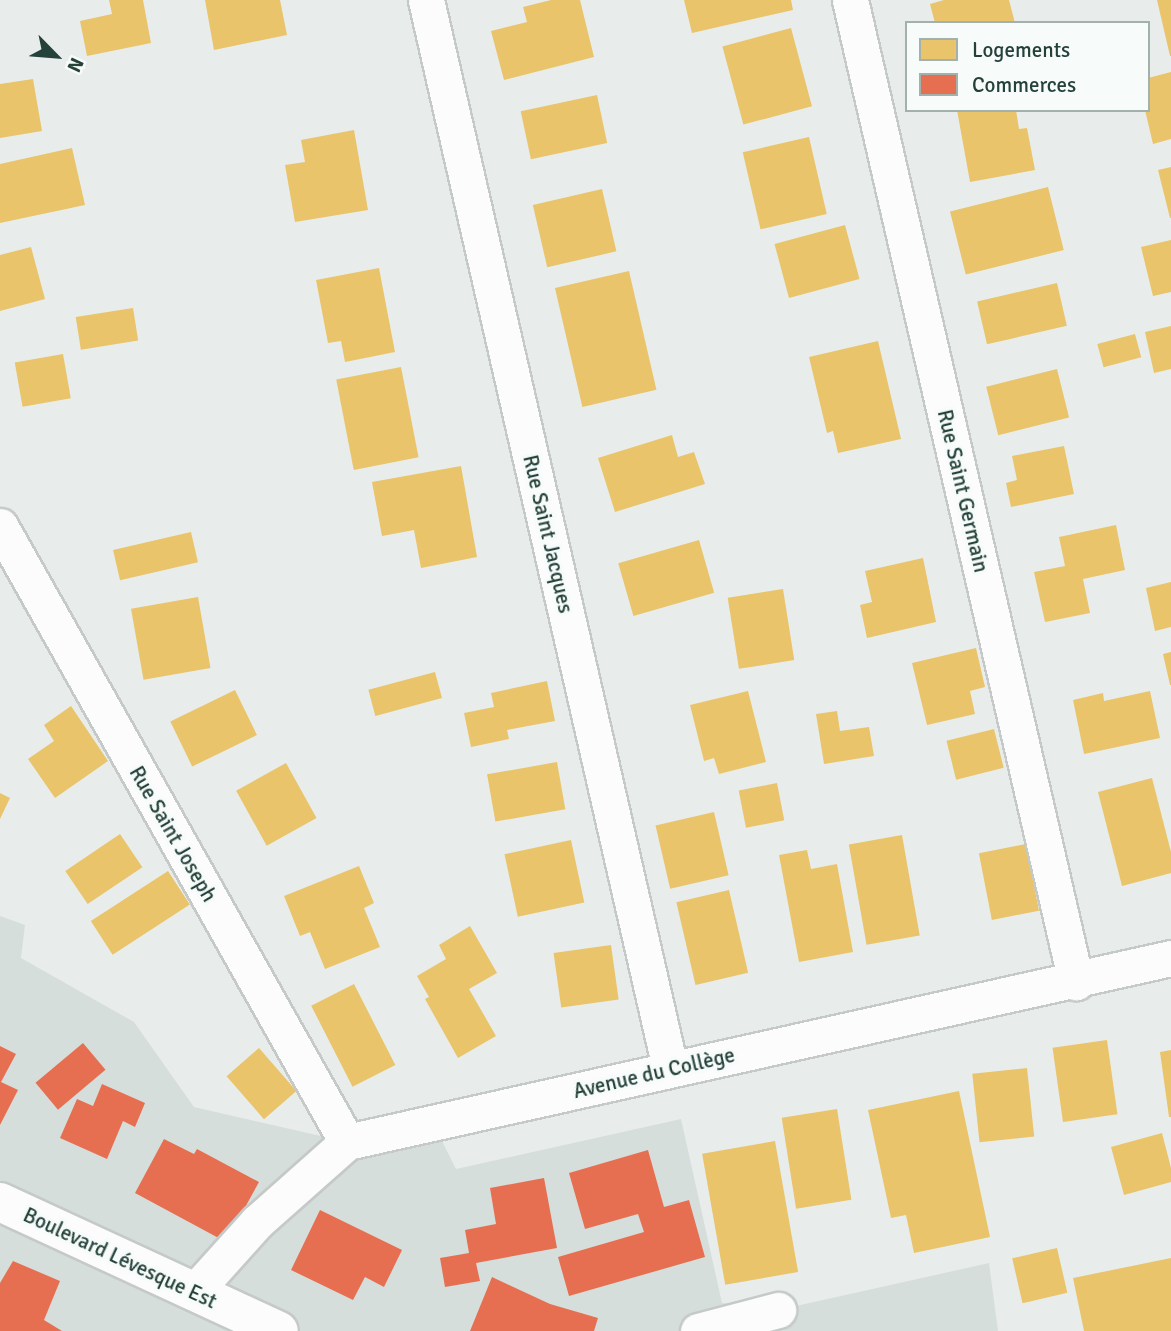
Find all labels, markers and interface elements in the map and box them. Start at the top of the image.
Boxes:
north arrow [21,21,91,91]
legend [905,21,1150,112]
text: Logements [972,37,1070,63]
text: N [61,54,89,76]
text: Commerces [972,72,1076,98]
street label: Rue Saint Germain [932,407,994,575]
street label: Rue Saint Jacques [518,452,578,616]
street label: Rue Saint Joseph [124,762,222,906]
street label: Avenue du Collège [571,1042,737,1104]
street label: Boulevard Lévesque Est [19,1202,221,1314]

